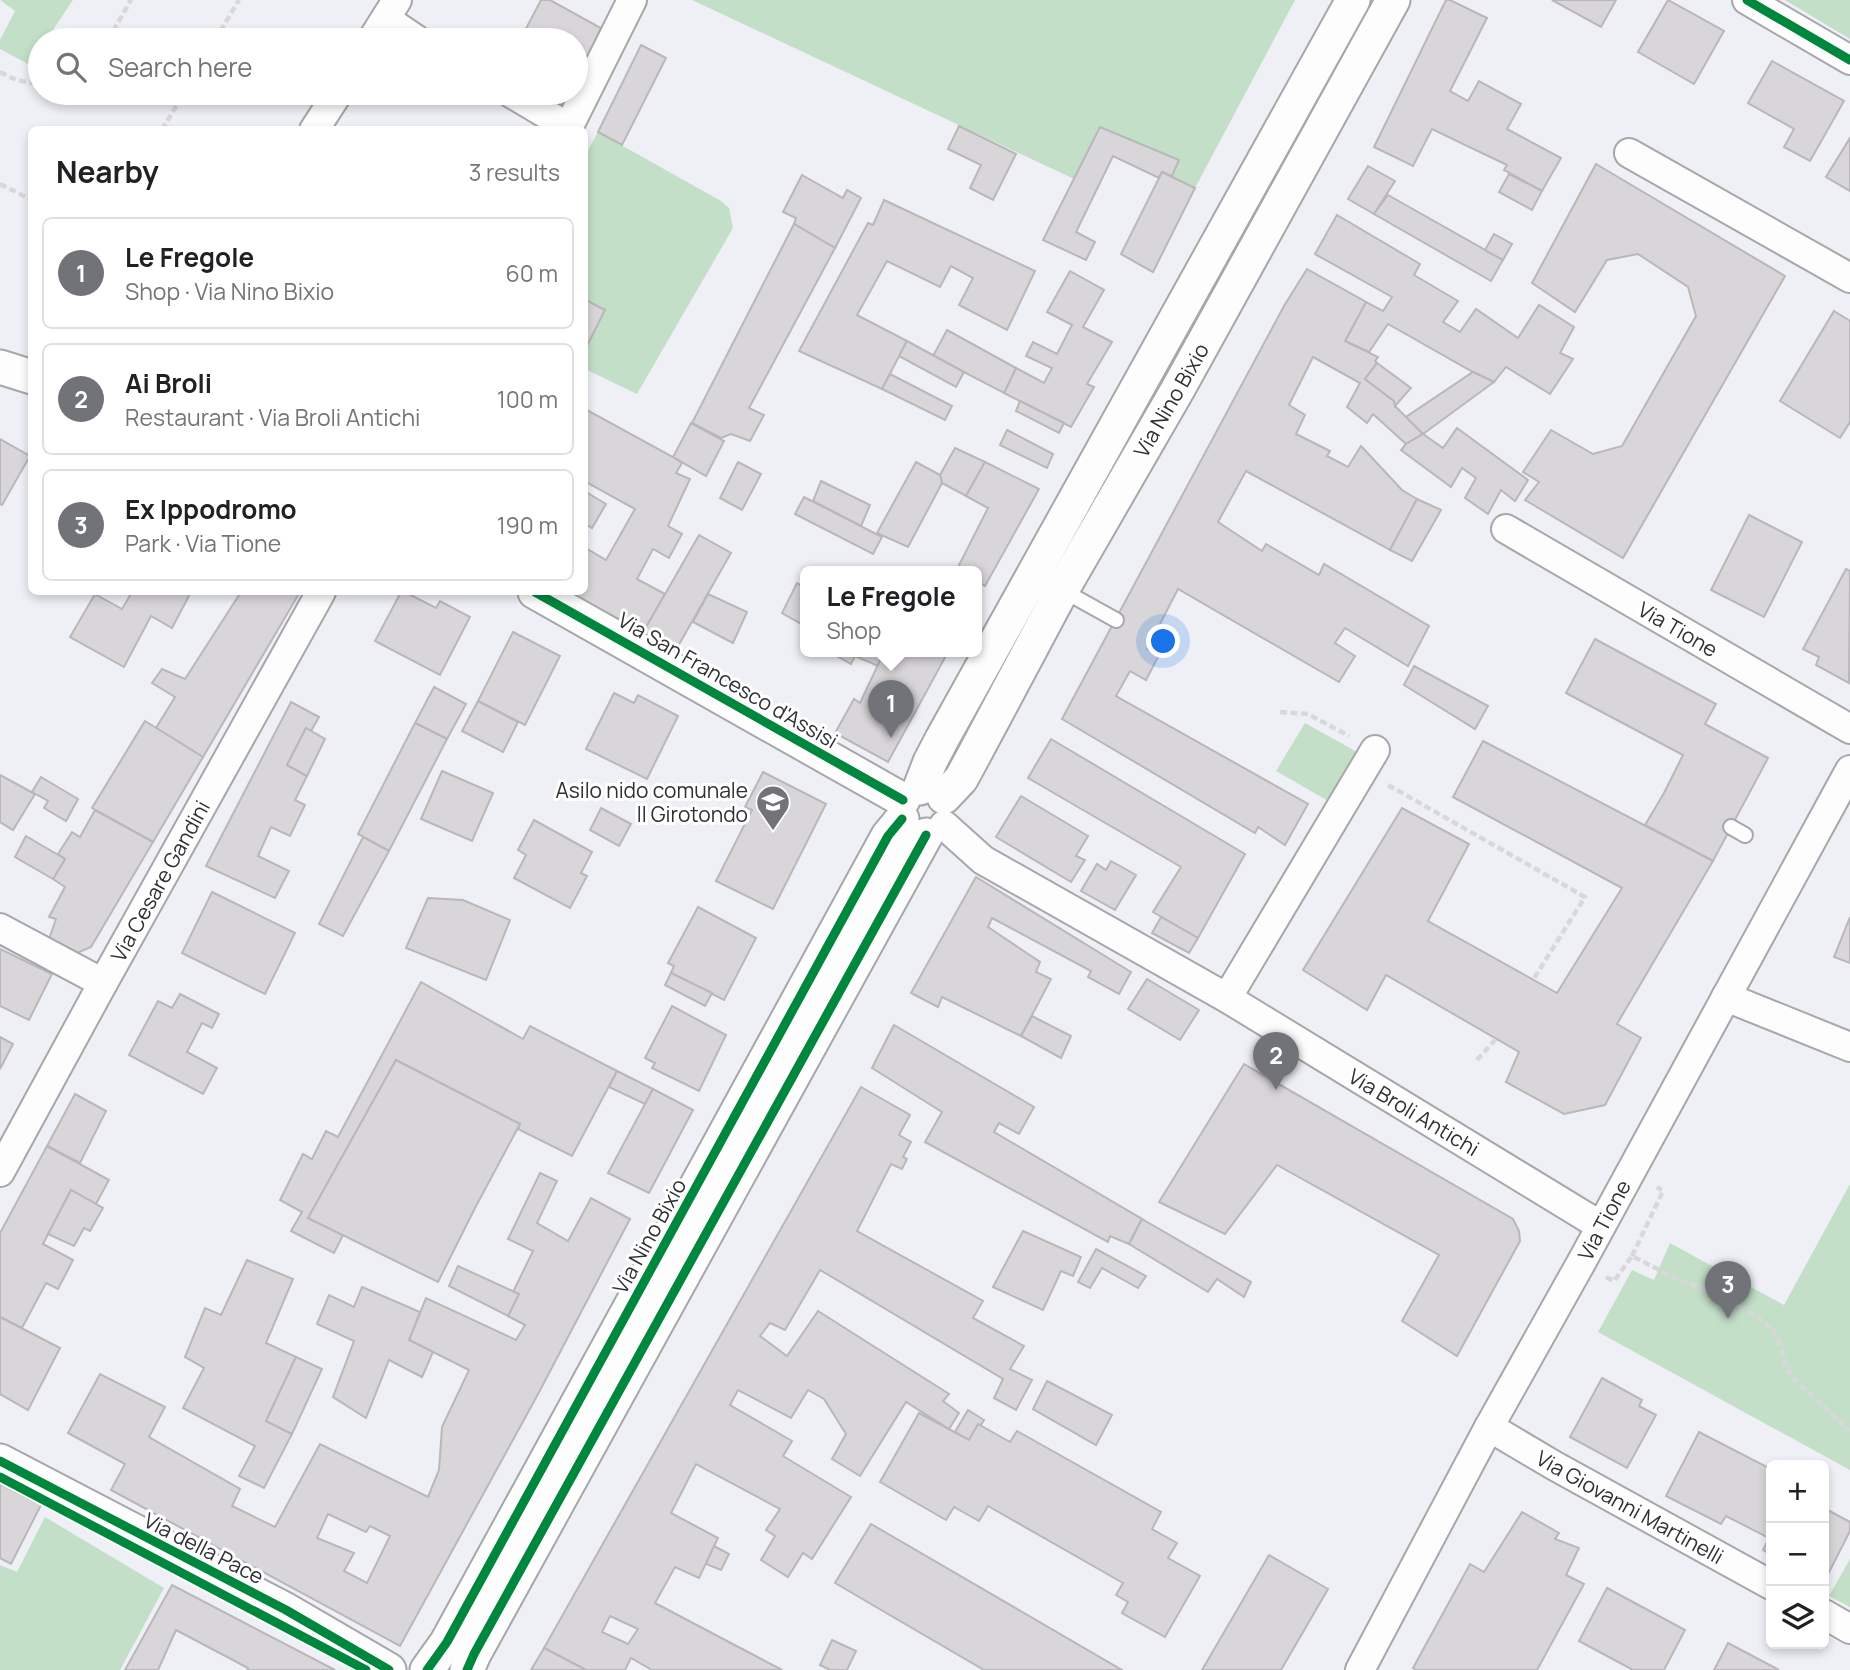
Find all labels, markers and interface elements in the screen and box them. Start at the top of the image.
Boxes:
search box [28,28,588,105]
icon: search [52,48,90,86]
text: Search here [108,49,253,85]
text: Nearby [56,151,159,192]
text: 3 results [469,156,560,188]
text: Le Fregole [125,239,254,275]
text: 1 [76,257,86,289]
text: 60 m [506,257,558,289]
text: Shop · Via Nino Bixio [125,275,334,307]
street label: Via Nino Bixio [1127,338,1215,462]
text: Ai Broli [125,365,212,401]
text: 2 [74,383,88,415]
text: 100 m [497,383,558,415]
text: Restaurant · Via Broli Antichi [125,401,420,433]
text: Ex Ippodromo [125,491,297,527]
text: 3 [74,509,88,541]
text: 190 m [497,509,558,541]
text: Park · Via Tione [125,527,281,559]
popup [800,566,982,657]
text: Le Fregole [826,578,956,614]
street label: Via Tione [1633,595,1723,663]
street label: Via San Francesco d'Assisi [613,606,843,754]
text: Shop [826,614,881,646]
your location [1146,624,1180,658]
pin: 1 [868,680,914,738]
place label: Asilo nido comunale Il Girotondo [555,776,748,828]
school or university icon: Asilo nido comunale Il Girotondo [754,783,792,832]
street label: Via Cesare Gandini [104,795,216,967]
pin: 2 [1253,1032,1299,1090]
street label: Via Broli Antichi [1343,1062,1485,1162]
street label: Via Nino Bixio [606,1173,692,1299]
street label: Via Tione [1571,1175,1637,1265]
pin: 3 [1705,1261,1751,1319]
street label: Via Giovanni Martinelli [1531,1444,1729,1570]
map controls [1766,1460,1829,1649]
button: + [1766,1460,1829,1523]
street label: Via della Pace [139,1506,269,1590]
button: − [1766,1523,1829,1586]
button: layers [1766,1586,1829,1649]

